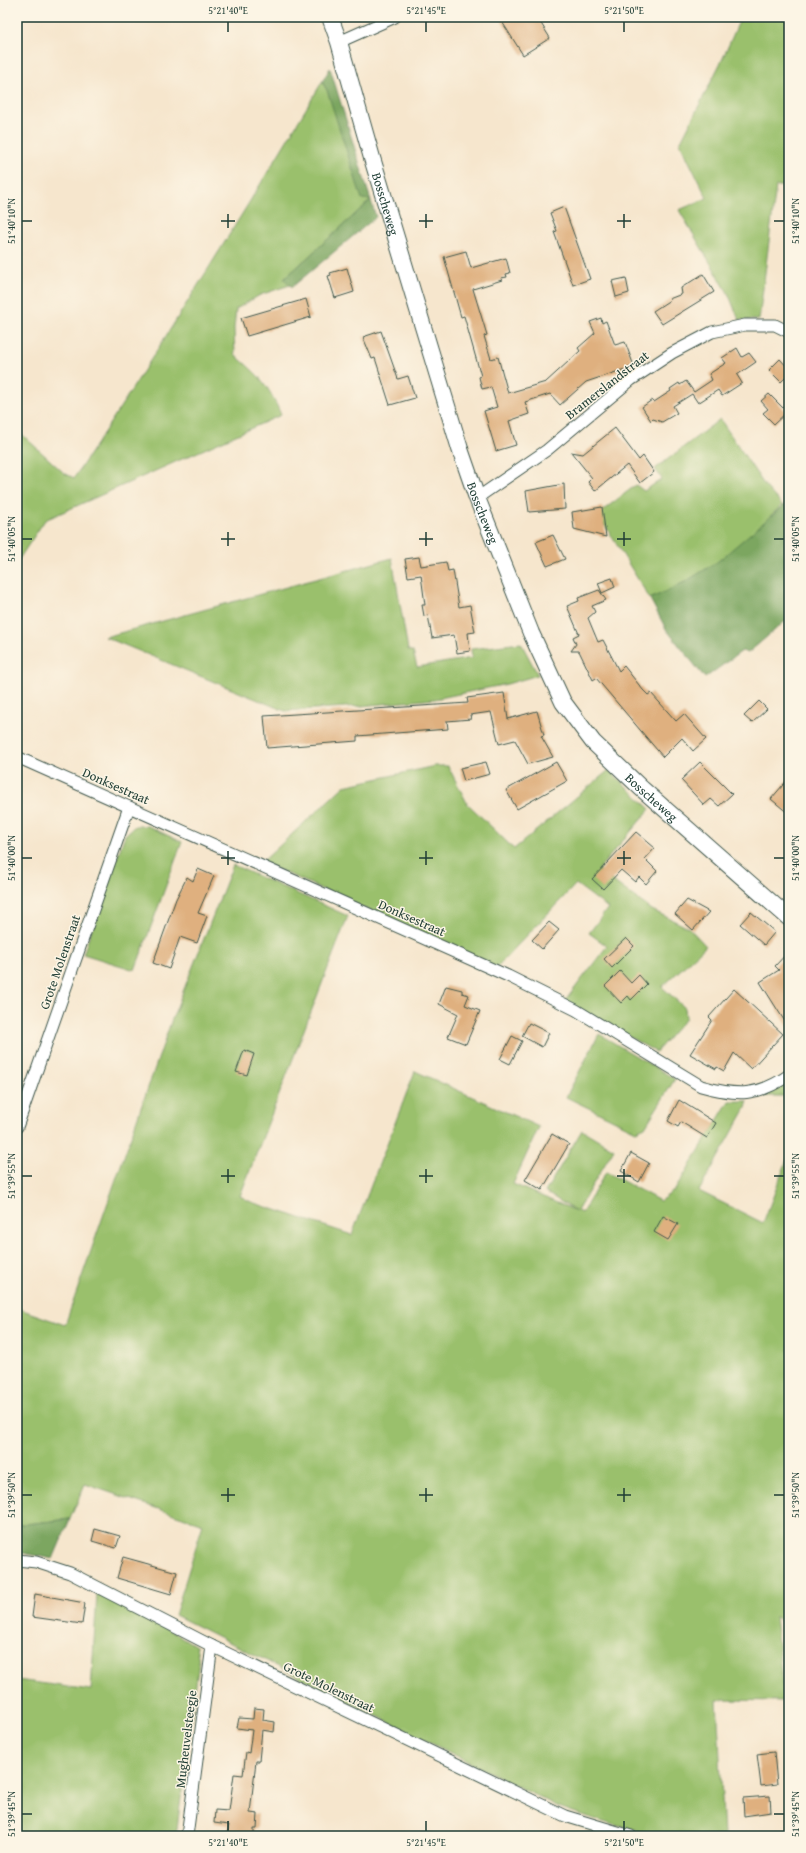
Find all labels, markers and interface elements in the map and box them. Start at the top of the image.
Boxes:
text: 5°21'40"E [208,3,248,18]
text: 5°21'45"E [406,3,446,18]
text: 5°21'50"E [604,3,644,18]
street label: Bosscheweg [367,170,404,238]
text: 51°40'10"N [4,198,19,244]
text: 51°40'10"N [788,198,803,244]
street label: Bramerslandstraat [561,346,653,424]
street label: Bosscheweg [463,479,504,547]
text: 51°40'05"N [4,516,19,562]
text: 51°40'05"N [788,516,803,562]
street label: Donksestraat [79,763,153,809]
street label: Bosscheweg [621,768,683,826]
text: 51°40'00"N [4,835,19,881]
text: 51°40'00"N [788,835,803,881]
street label: Donksestraat [375,895,449,941]
street label: Grote Molenstraat [35,912,85,1012]
text: 51°39'55"N [4,1153,19,1199]
text: 51°39'55"N [788,1153,803,1199]
text: 51°39'50"N [4,1472,19,1518]
text: 51°39'50"N [788,1472,803,1518]
street label: Grote Molenstraat [280,1657,378,1717]
street label: Mugheuvelsteegje [171,1689,201,1789]
text: 51°39'45"N [4,1791,19,1837]
text: 51°39'45"N [788,1791,803,1837]
text: 5°21'40"E [208,1835,248,1850]
text: 5°21'45"E [406,1835,446,1850]
text: 5°21'50"E [604,1835,644,1850]

